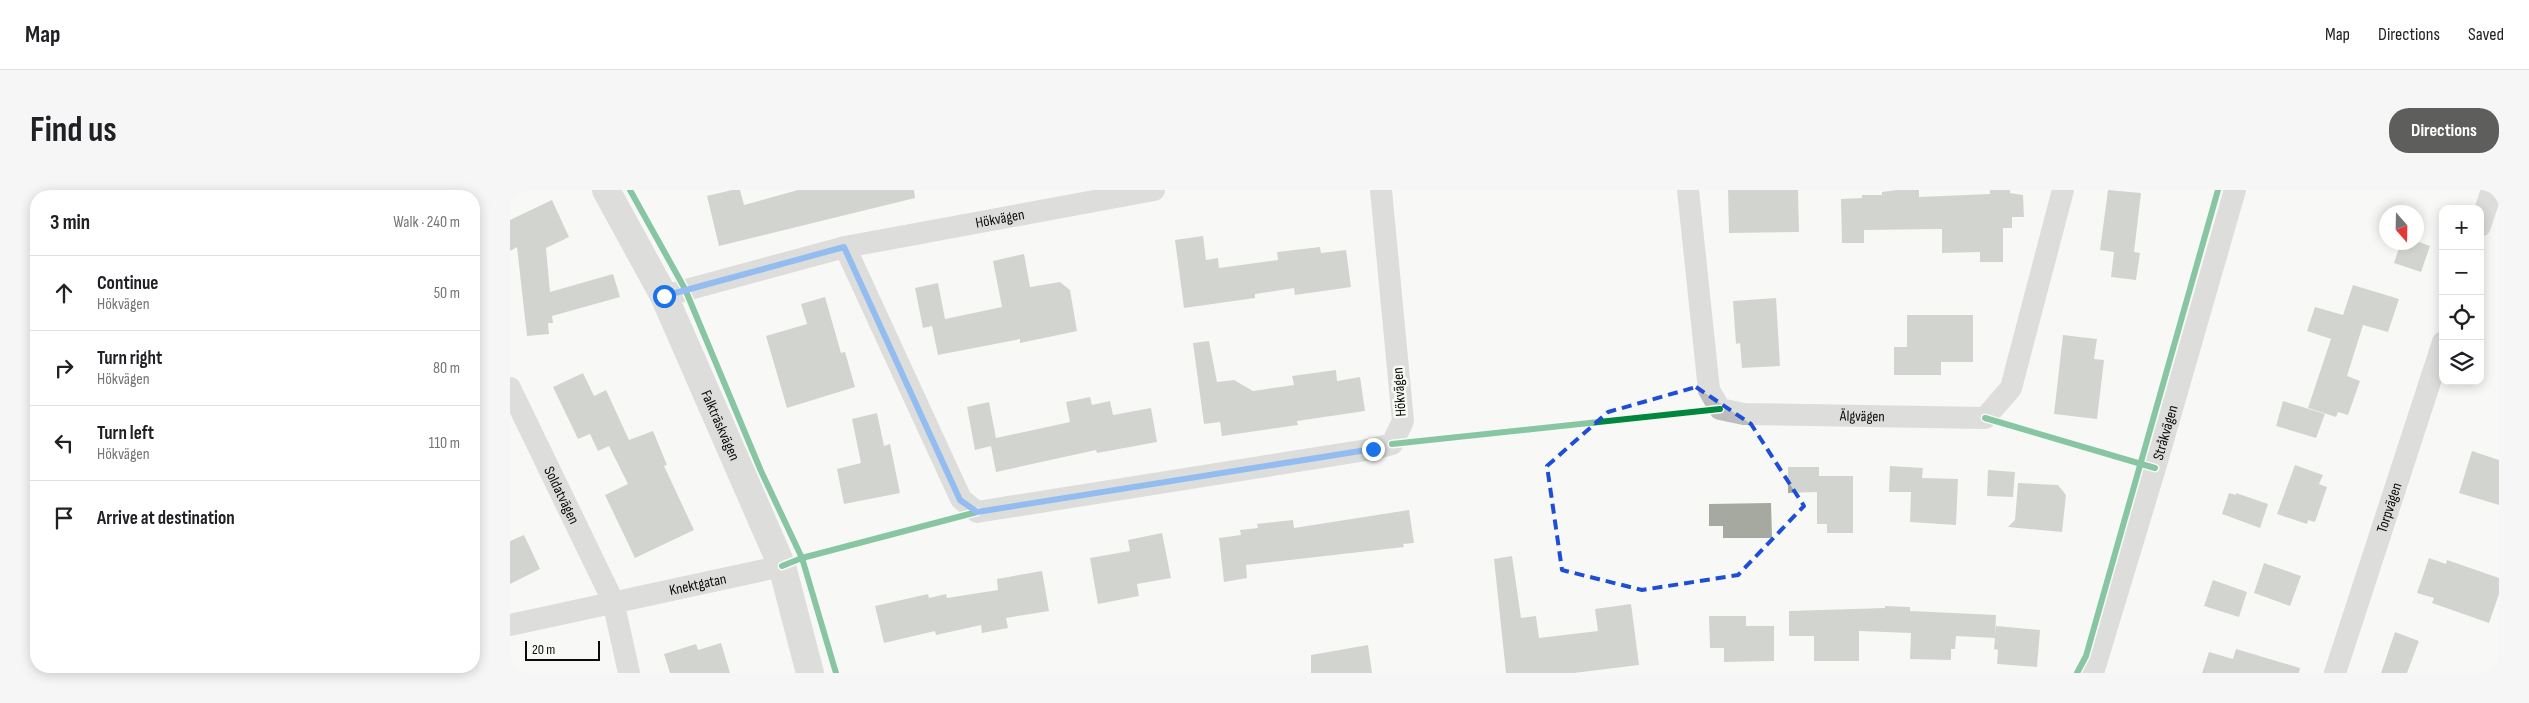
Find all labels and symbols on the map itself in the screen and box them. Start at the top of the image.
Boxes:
street label: Hökvägen [974,205,1026,233]
north arrow [2379,205,2424,250]
route start [653,285,676,308]
street label: Hökvägen [1388,367,1411,417]
street label: Falkträskvägen [696,387,744,464]
street label: Stråkvägen [2149,403,2183,462]
street label: Älgvägen [1839,407,1885,426]
route end [1362,438,1385,461]
street label: Soldatvägen [539,463,583,527]
street label: Torpvägen [2372,480,2406,535]
street label: Knektgatan [667,569,728,600]
scale bar [525,638,600,661]

